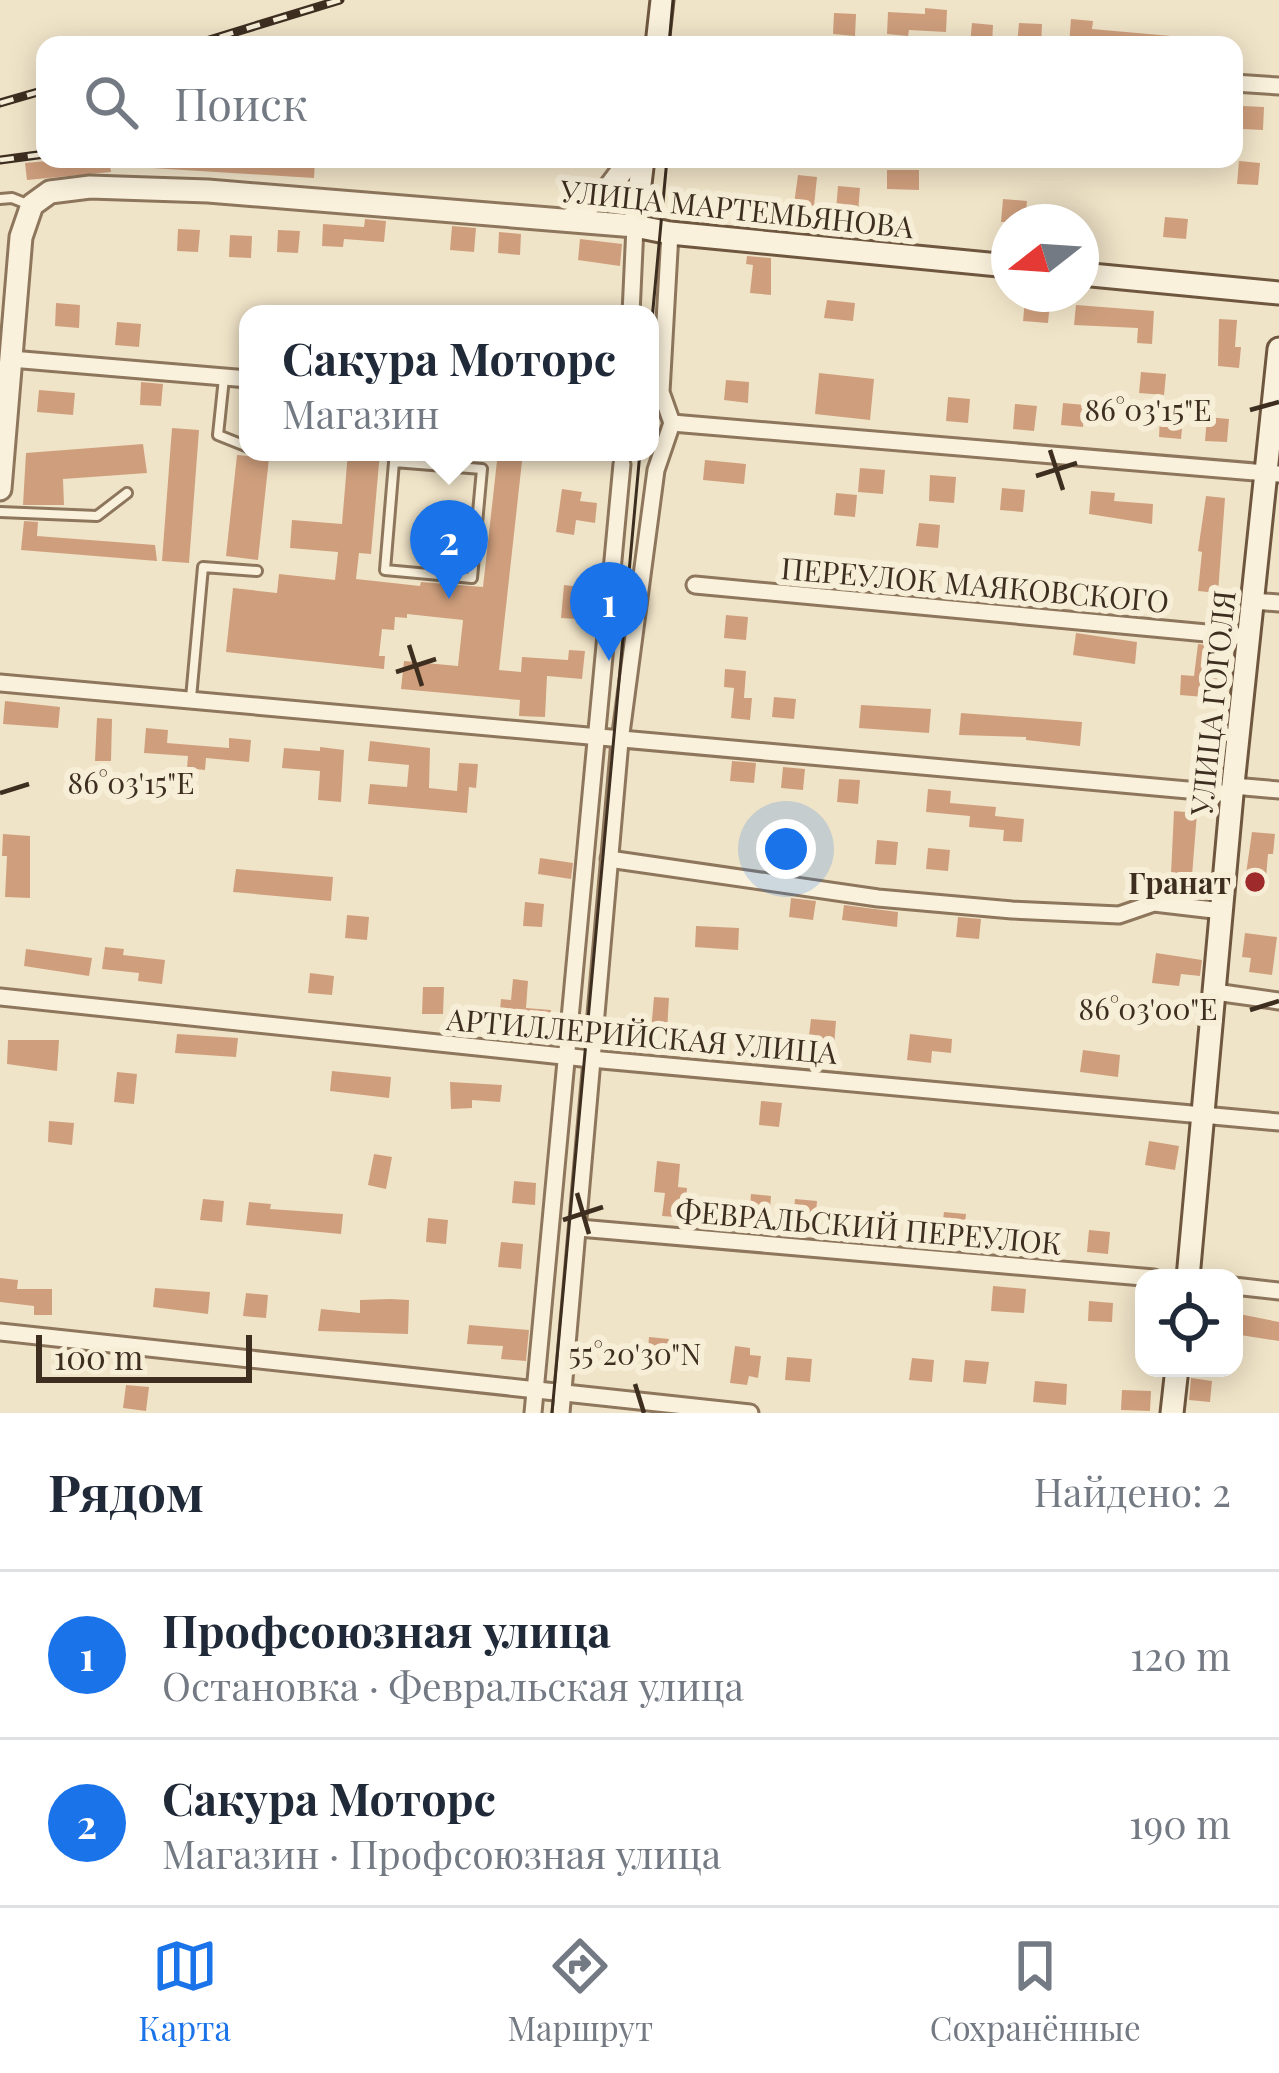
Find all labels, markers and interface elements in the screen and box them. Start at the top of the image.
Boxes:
search box [36,36,1243,168]
icon: search [78,69,144,135]
text: Поиск [174,72,308,132]
street label: УЛИЦА МАРТЕМЬЯНОВА [557,169,917,247]
north arrow [991,204,1099,312]
popup [239,305,659,461]
text: Сакура Моторс [282,327,616,387]
text: Магазин [282,387,439,439]
text: 86°03'15"E [1085,389,1211,429]
pin: 2 [410,500,488,599]
street label: ПЕРЕУЛОК МАЯКОВСКОГО [779,547,1171,621]
pin: 1 [570,562,648,661]
street label: УЛИЦА ГОГОЛЯ [1180,588,1244,819]
text: 86°03'15"E [68,762,194,802]
your location [756,819,816,879]
place label: Гранат [1128,862,1231,902]
marker: Гранат [1242,869,1268,895]
text: 86°03'00"E [1079,988,1217,1028]
street label: АРТИЛЛЕРИЙСКАЯ УЛИЦА [444,998,840,1072]
street label: ФЕВРАЛЬСКИЙ ПЕРЕУЛОК [674,1189,1064,1263]
map controls [1135,1269,1243,1377]
button: locate [1135,1269,1243,1377]
scale bar [36,1329,252,1382]
text: 55°20'30"N [569,1333,701,1373]
text: 100 m [54,1334,143,1378]
text: Рядом [48,1457,204,1525]
text: Найдено: 2 [1034,1465,1231,1517]
text: Профсоюзная улица [162,1599,611,1659]
text: 1 [80,1629,94,1681]
text: 120 m [1130,1629,1231,1681]
text: Остановка · Февральская улица [162,1659,744,1711]
text: Сакура Моторс [162,1767,496,1827]
text: 2 [77,1797,97,1849]
text: 190 m [1129,1797,1231,1849]
text: Магазин · Профсоюзная улица [162,1827,721,1879]
tab: Карта [138,1933,231,2049]
tab: Маршрут [508,1933,653,2049]
tab: Сохранённые [930,1933,1141,2049]

